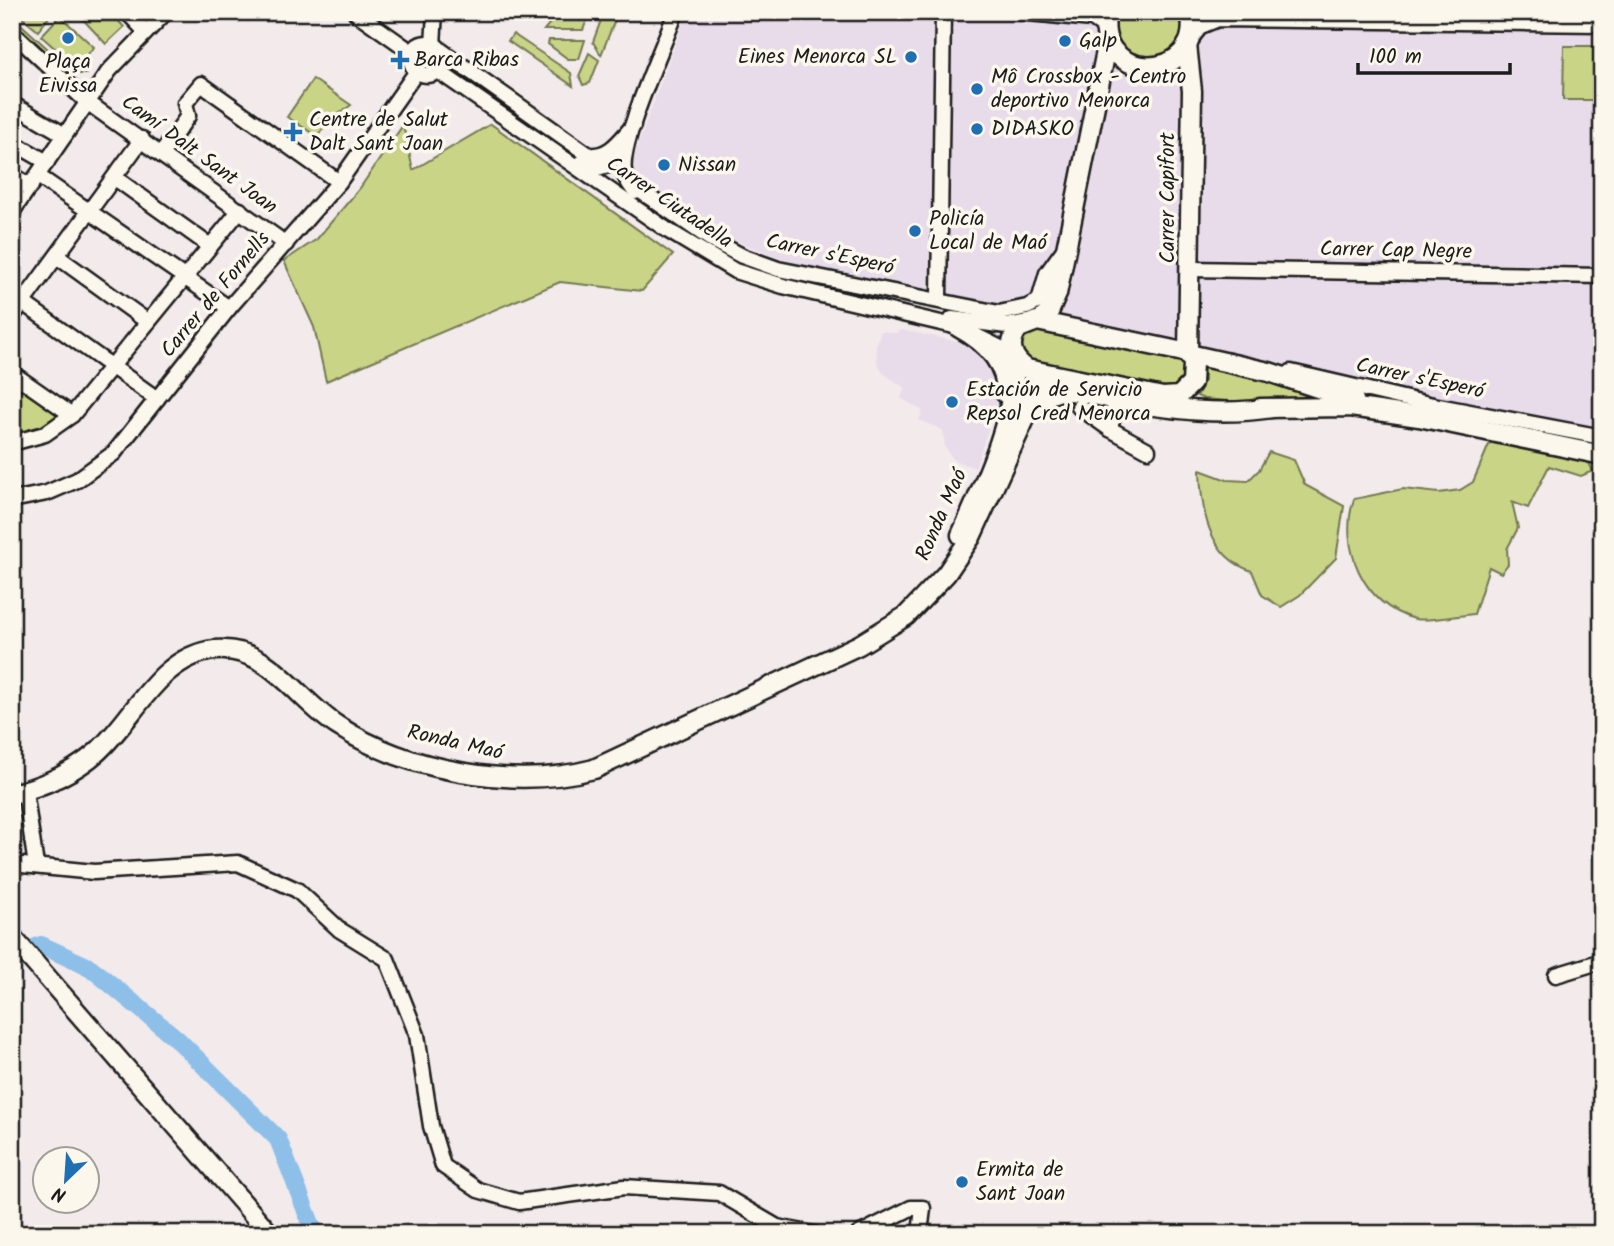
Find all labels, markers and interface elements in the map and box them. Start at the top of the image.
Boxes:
place label: Galp [1079,25,1117,58]
marker: Plaça Eivissa [60,30,76,46]
scale bar [1358,32,1511,76]
marker: Galp [1057,33,1073,49]
place label: Eines Menorca SL [738,41,897,74]
text: 100 m [1369,41,1422,74]
place label: Barca Ribas [414,44,519,77]
place label: Plaça Eivissa [39,46,97,103]
marker: Eines Menorca SL [903,49,919,65]
marker: Barca Ribas [392,52,408,68]
place label: Mô Crossbox - Centro deportivo Menorca [991,61,1186,118]
marker: Mô Crossbox - Centro deportivo Menorca [969,81,985,97]
street label: Camí Dalt Sant Joan [114,87,284,223]
place label: Centre de Salut Dalt Sant Joan [309,104,449,161]
place label: DIDASKO [991,113,1074,146]
marker: DIDASKO [969,121,985,137]
marker: Centre de Salut Dalt Sant Joan [283,122,303,142]
street label: Carrer Capifort [1152,132,1185,264]
street label: Carrer Ciutadella [599,148,739,258]
place label: Nissan [678,149,736,182]
marker: Nissan [656,157,672,173]
place label: Policía Local de Maó [929,203,1049,260]
marker: Policía Local de Maó [907,223,923,239]
street label: Carrer de Fornells [153,224,279,366]
street label: Carrer s'Esperó [763,225,899,285]
street label: Carrer Cap Negre [1320,233,1473,269]
street label: Carrer s'Esperó [1353,349,1489,409]
place label: Estación de Servicio Repsol Cred Menorca [966,374,1151,431]
marker: Estación de Servicio Repsol Cred Menorca [944,394,960,410]
street label: Ronda Maó [907,462,978,566]
street label: Ronda Maó [404,716,508,770]
north arrow [32,1144,102,1214]
place label: Ermita de Sant Joan [976,1154,1065,1211]
marker: Ermita de Sant Joan [954,1174,970,1190]
text: N [48,1177,71,1210]

